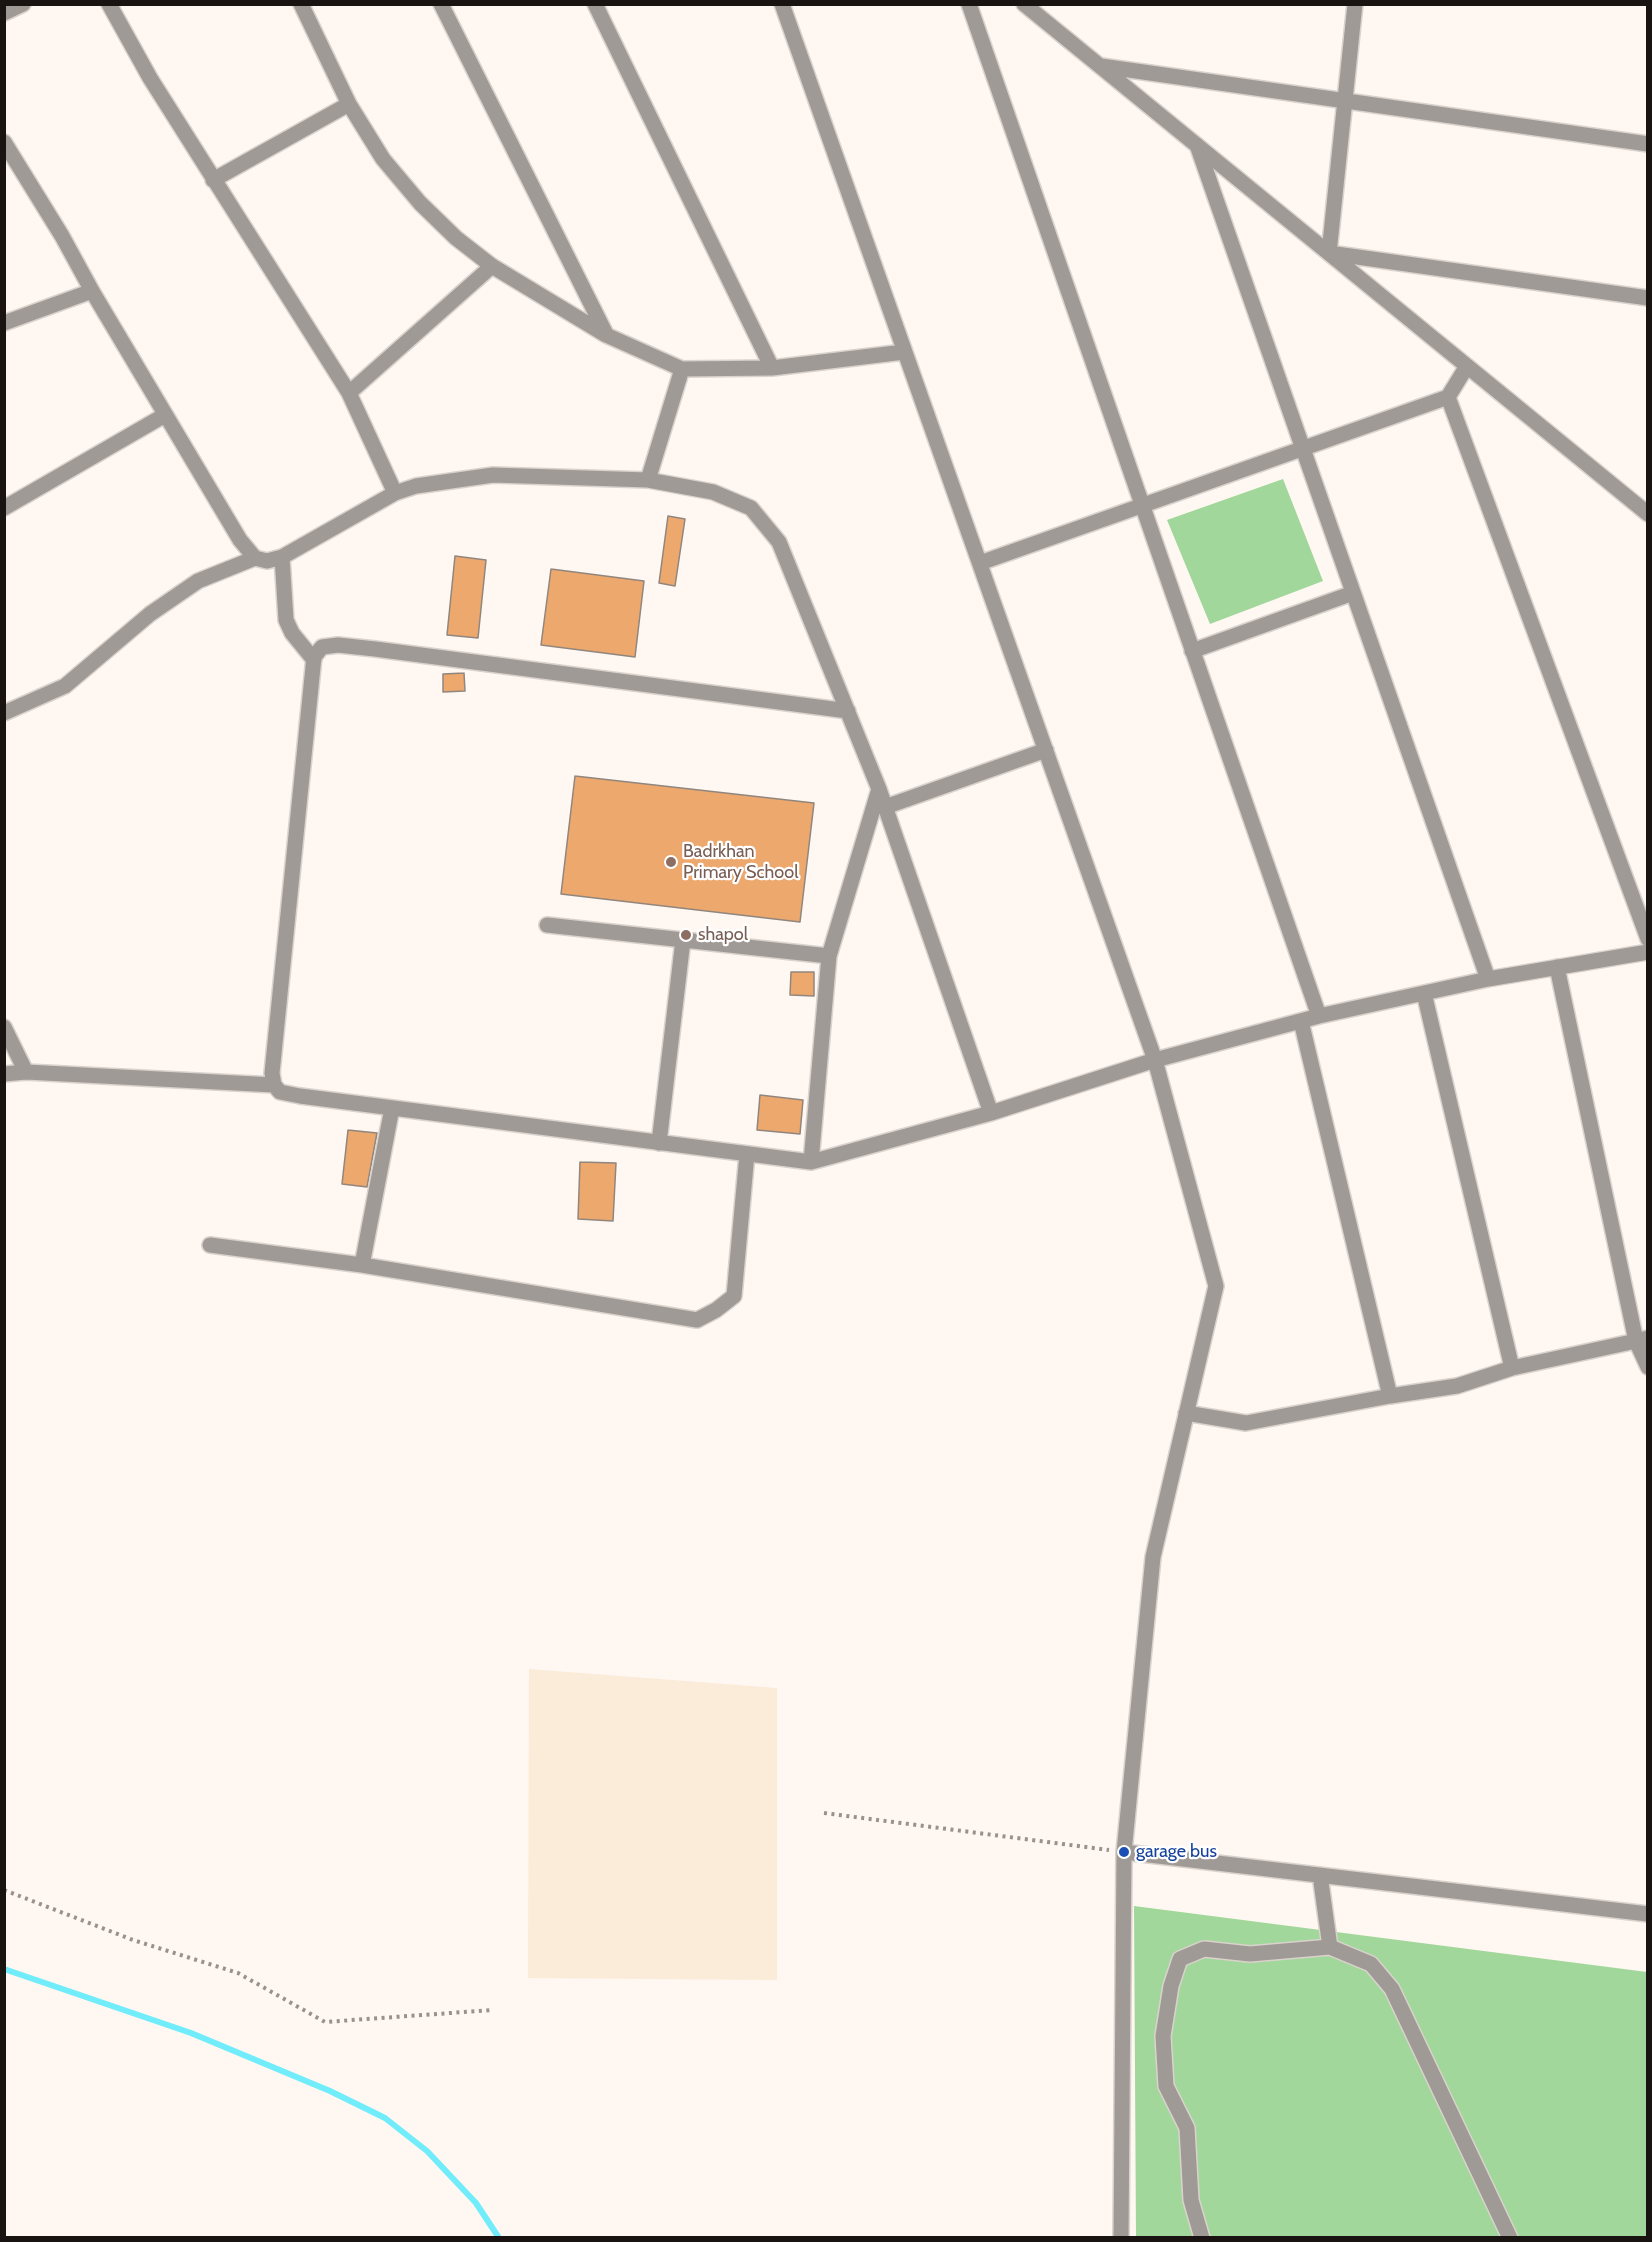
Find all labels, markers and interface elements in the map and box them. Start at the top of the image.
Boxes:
place label: Badrkhan Primary School [683,841,798,884]
marker: Badrkhan Primary School [664,855,678,869]
place label: shapol [698,924,748,946]
marker: shapol [679,928,693,942]
place label: garage bus [1136,1841,1217,1863]
marker: garage bus [1117,1845,1131,1859]

